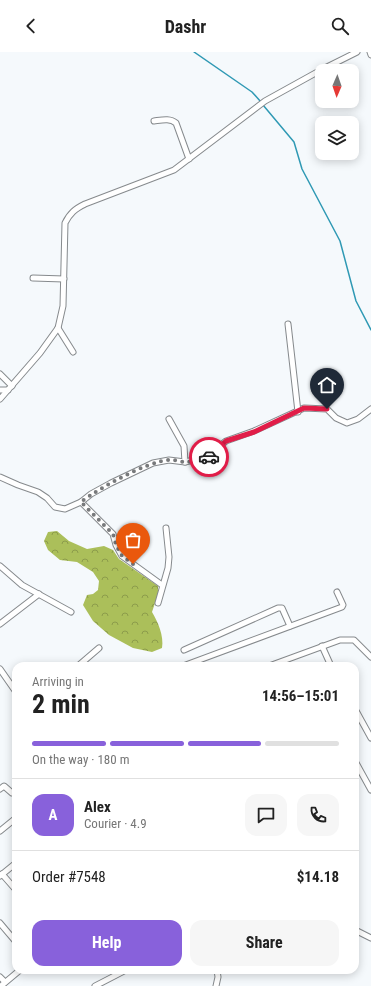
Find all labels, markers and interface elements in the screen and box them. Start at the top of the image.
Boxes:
icon: back [20,15,42,37]
icon: search [329,15,351,37]
text: Dashr [165,16,206,37]
north arrow [315,64,359,108]
map controls [315,64,359,160]
button: layers [315,116,359,160]
pin [310,368,344,409]
icon: home [316,374,338,396]
courier [189,437,229,477]
icon: car [198,446,220,468]
pin [116,523,150,564]
icon: bag [122,529,144,551]
text: Arriving in [32,674,84,689]
text: 14:56–15:01 [262,687,339,705]
text: 2 min [32,689,90,719]
text: On the way · 180 m [32,752,129,767]
button: chat [245,794,287,836]
button: phone [297,794,339,836]
text: Alex [84,798,111,816]
text: A [49,806,57,824]
text: Courier · 4.9 [84,816,147,831]
text: Order #7548 [32,868,106,886]
text: $14.18 [297,868,339,886]
button: Help [32,920,182,966]
button: Share [190,920,339,966]

